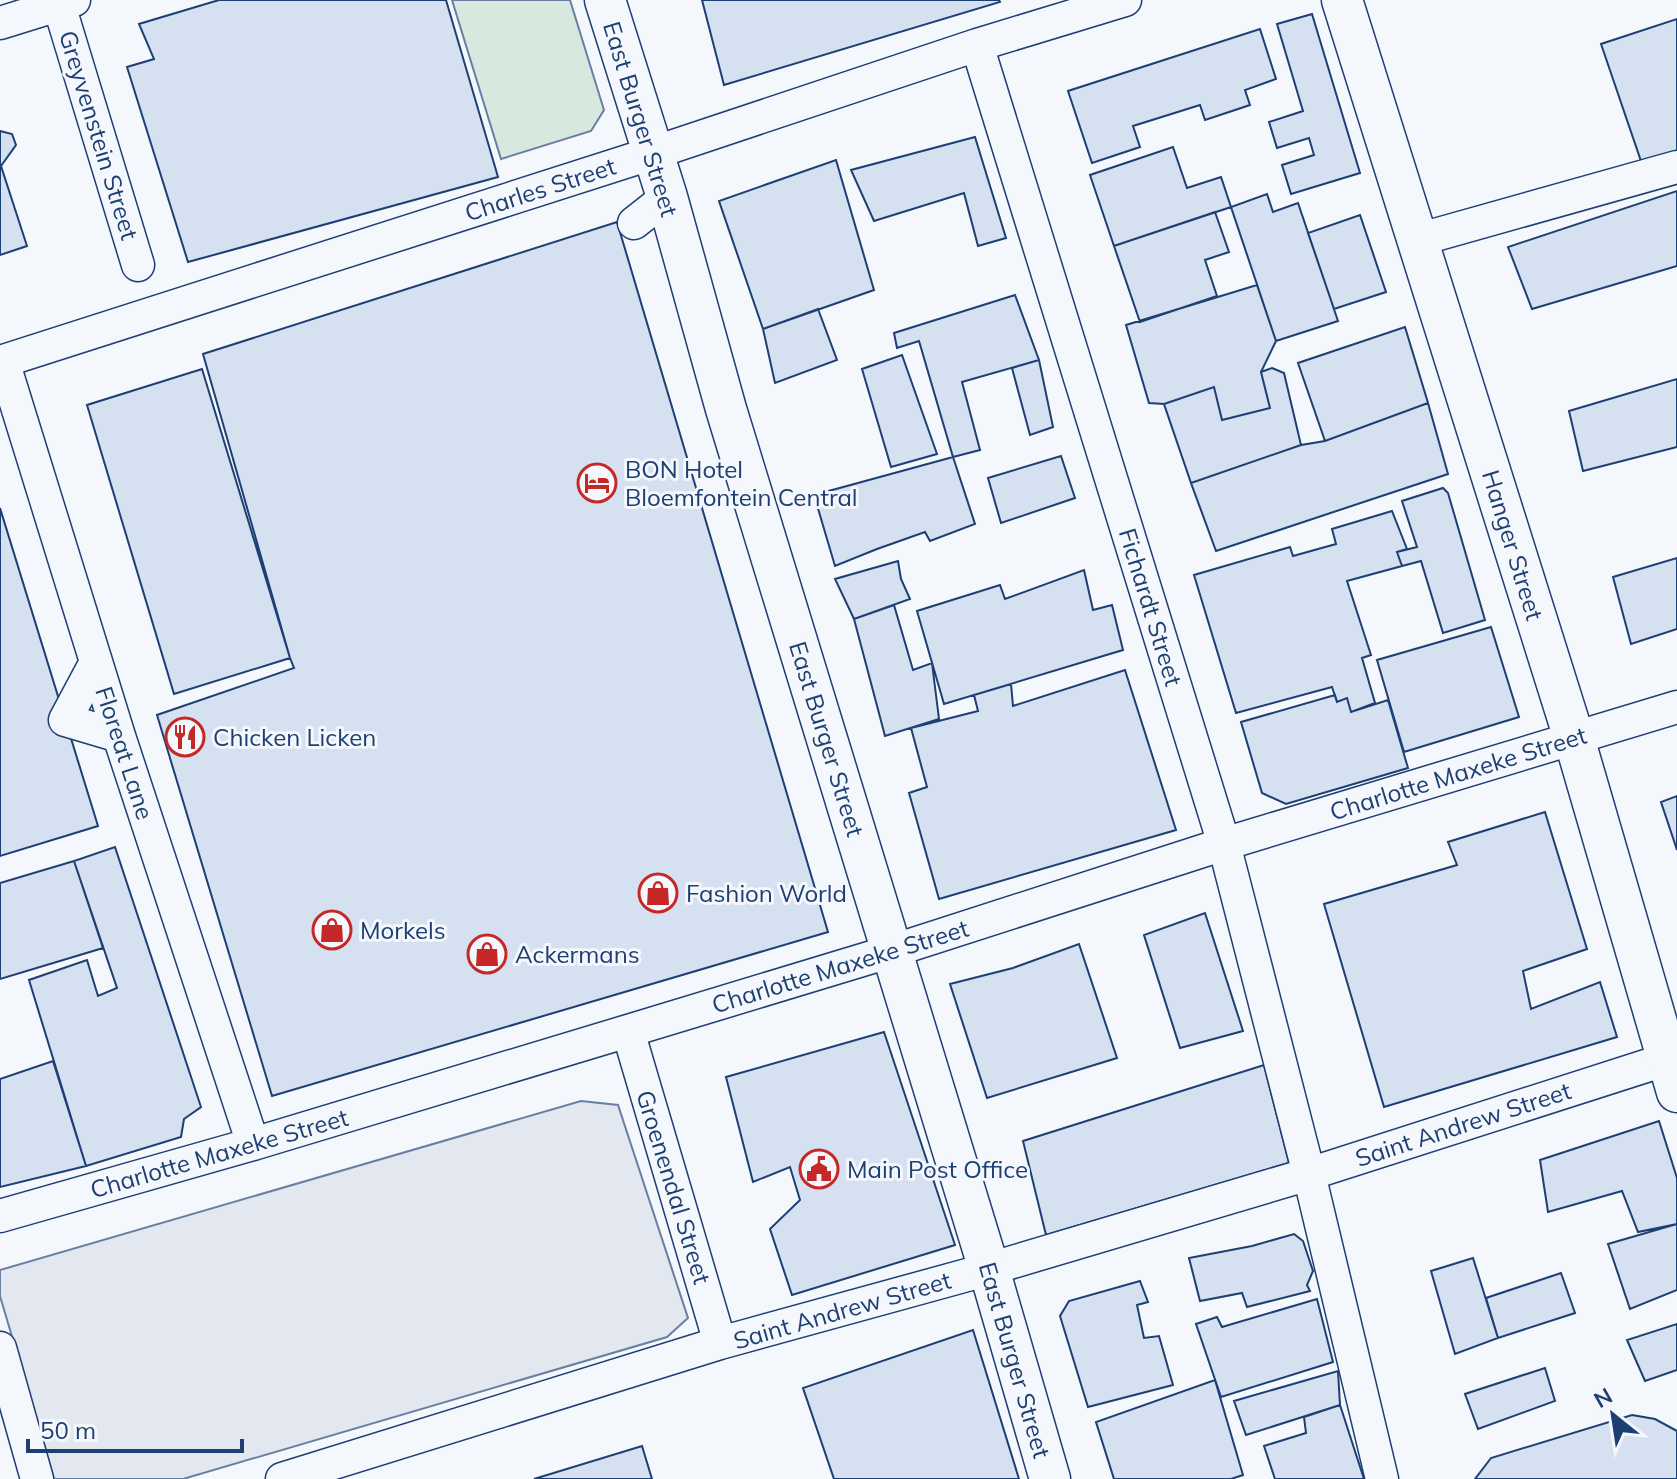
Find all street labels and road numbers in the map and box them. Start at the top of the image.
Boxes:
street label: East Burger Street [597,18,685,220]
street label: Greyvenstein Street [53,27,145,243]
street label: Charles Street [461,150,619,228]
street label: Hanger Street [1476,466,1550,624]
street label: Fichardt Street [1113,524,1189,690]
street label: East Burger Street [783,638,871,840]
street label: Floreat Lane [89,683,161,823]
street label: Charlotte Maxeke Street [1326,720,1590,826]
street label: Charlotte Maxeke Street [708,913,972,1019]
street label: Saint Andrew Street [1351,1075,1575,1173]
street label: Groenendal Street [630,1086,718,1288]
street label: Charlotte Maxeke Street [87,1102,351,1204]
street label: East Burger Street [973,1259,1057,1461]
street label: Saint Andrew Street [730,1265,954,1355]

